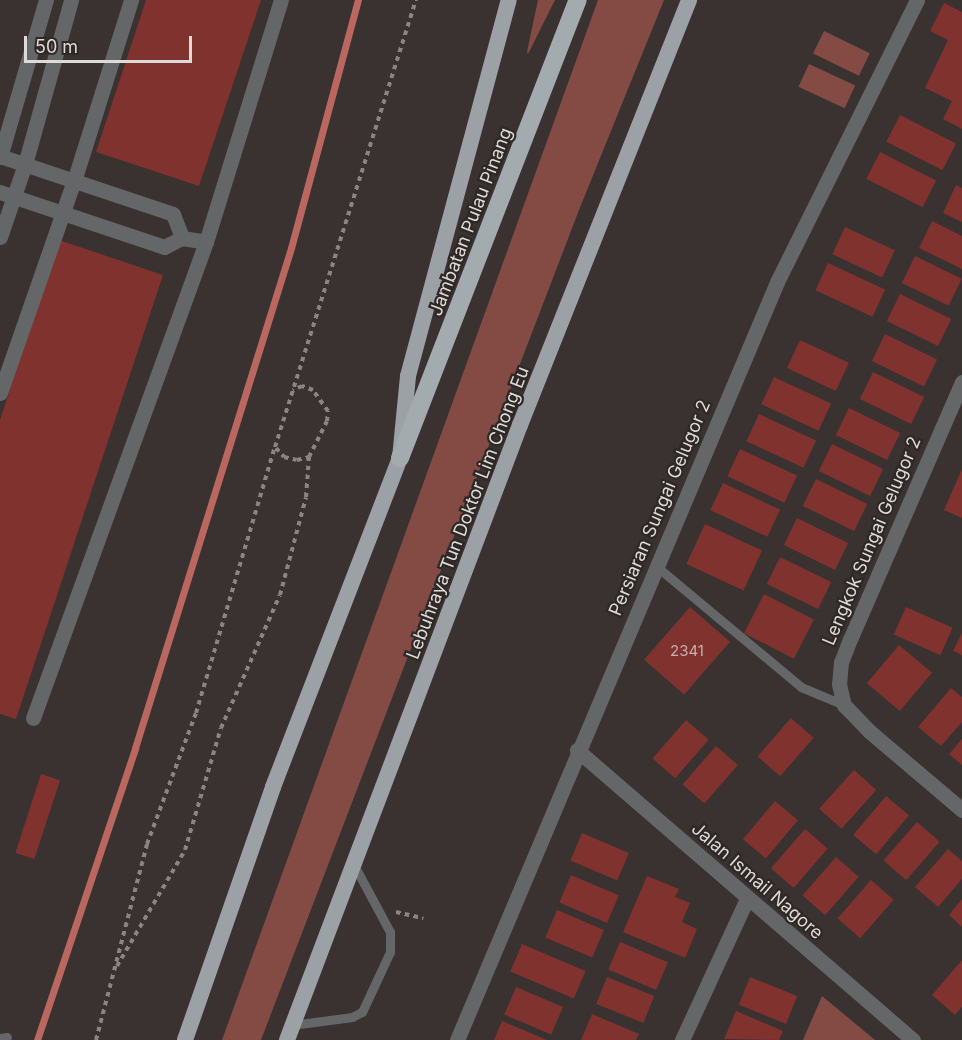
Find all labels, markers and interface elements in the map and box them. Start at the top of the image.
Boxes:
scale bar [27,24,195,62]
text: 50 m [35,36,78,57]
street label: Jambatan Pulau Pinang [425,125,517,319]
street label: Lebuhraya Tun Doktor Lim Chong Eu [402,364,534,662]
street label: Persiaran Sungai Gelugor 2 [605,397,715,619]
street label: Lengkok Sungai Gelugor 2 [818,433,926,649]
house number: 2341 [670,642,704,660]
street label: Jalan Ismail Nagore [687,818,827,944]

